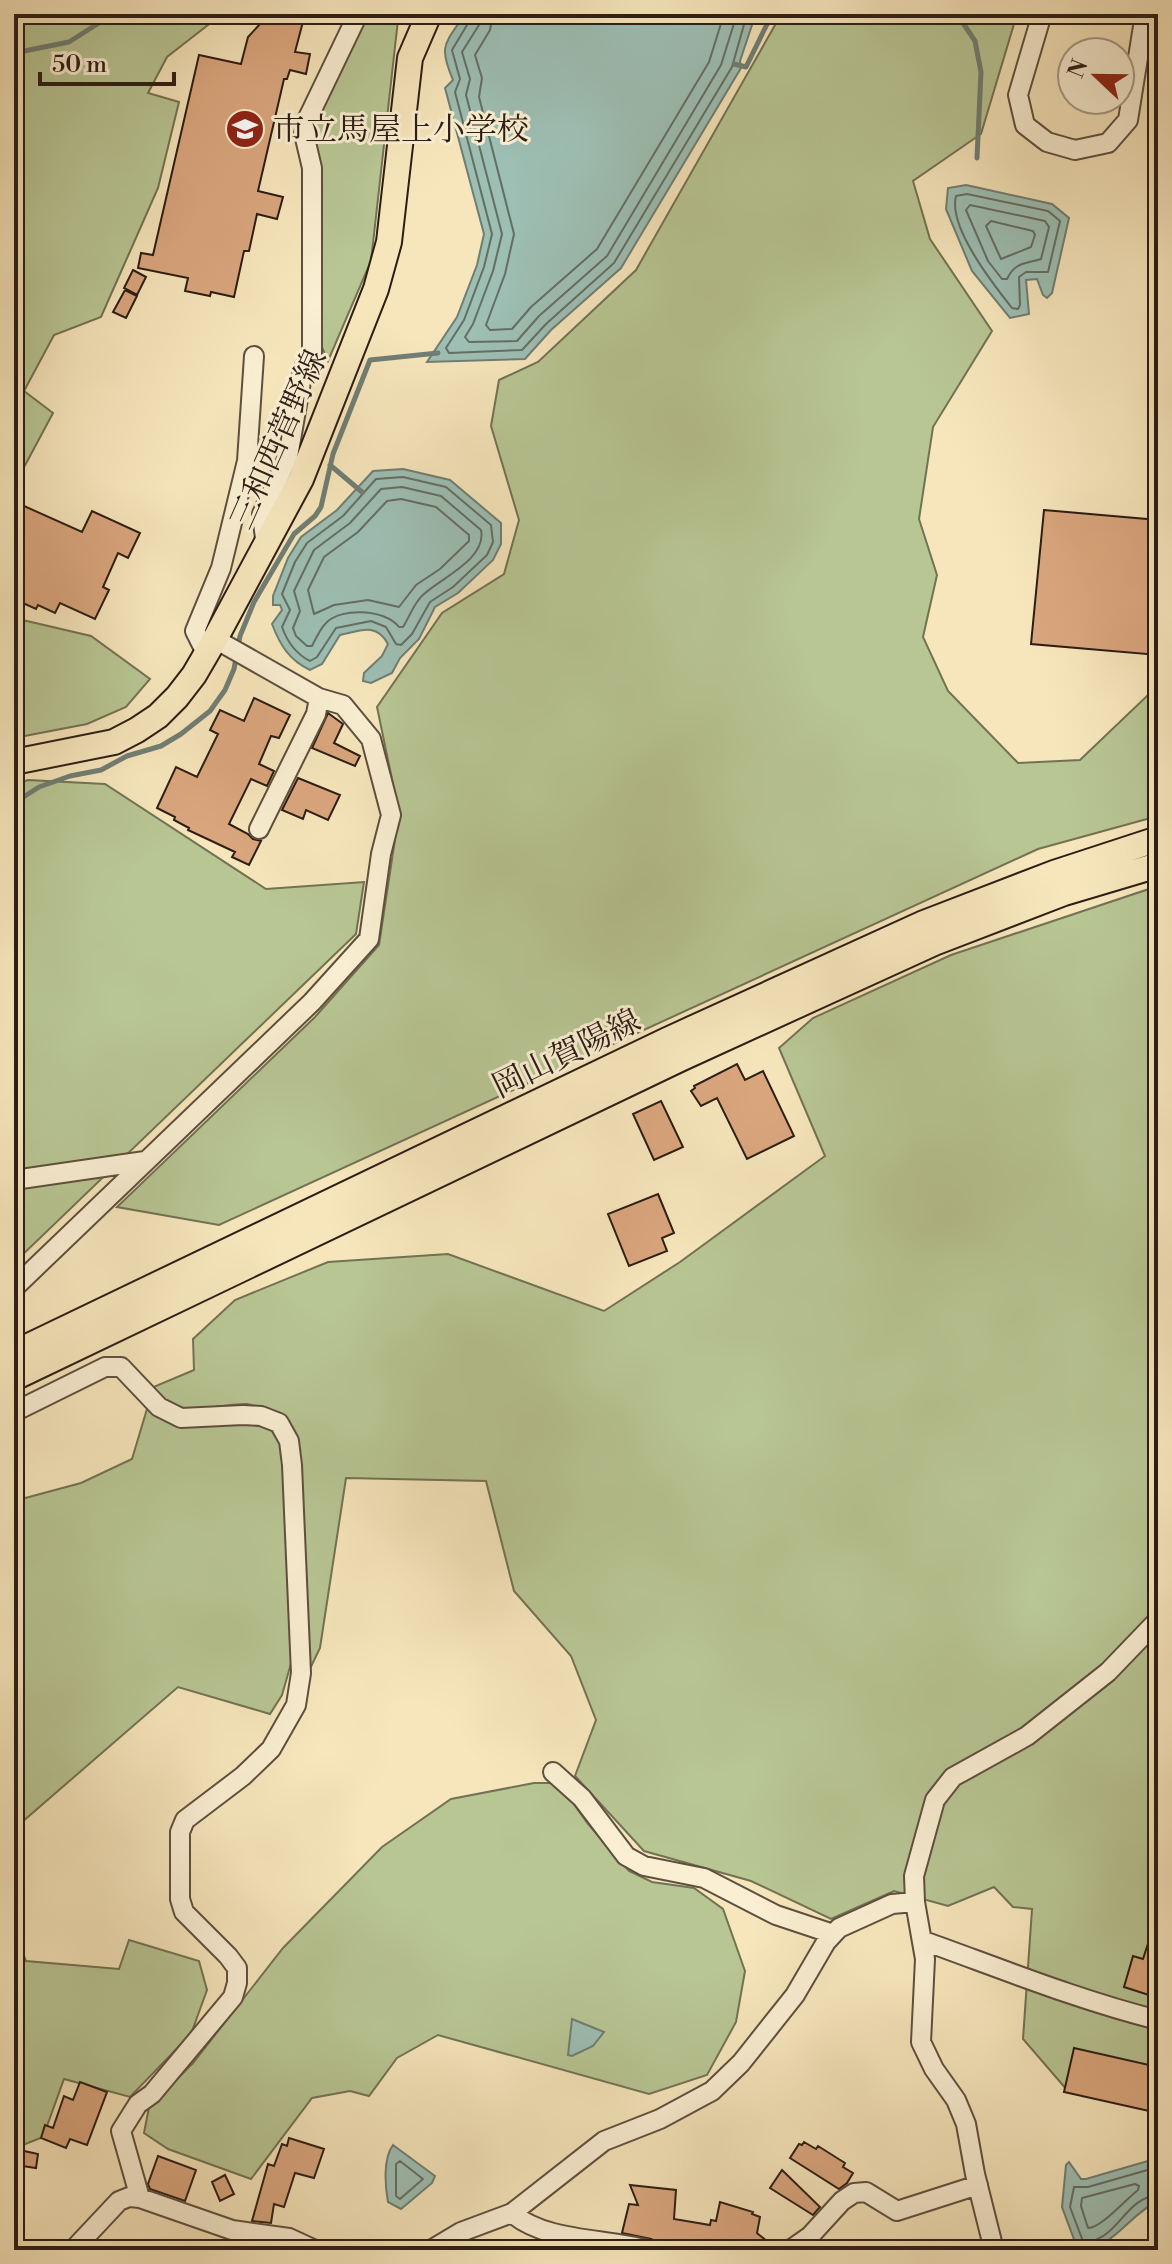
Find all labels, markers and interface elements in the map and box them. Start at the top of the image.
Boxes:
scale bar [40,36,174,86]
north arrow [1056,36,1136,116]
text: 50 m [52,50,107,80]
text: N [1063,55,1095,82]
school or university icon: 市立馬屋上小学校 [224,108,266,150]
place label: 市立馬屋上小学校 [273,110,529,150]
street label: 三和西菅野線 [222,344,336,535]
street label: 岡山賀陽線 [486,1001,647,1107]

